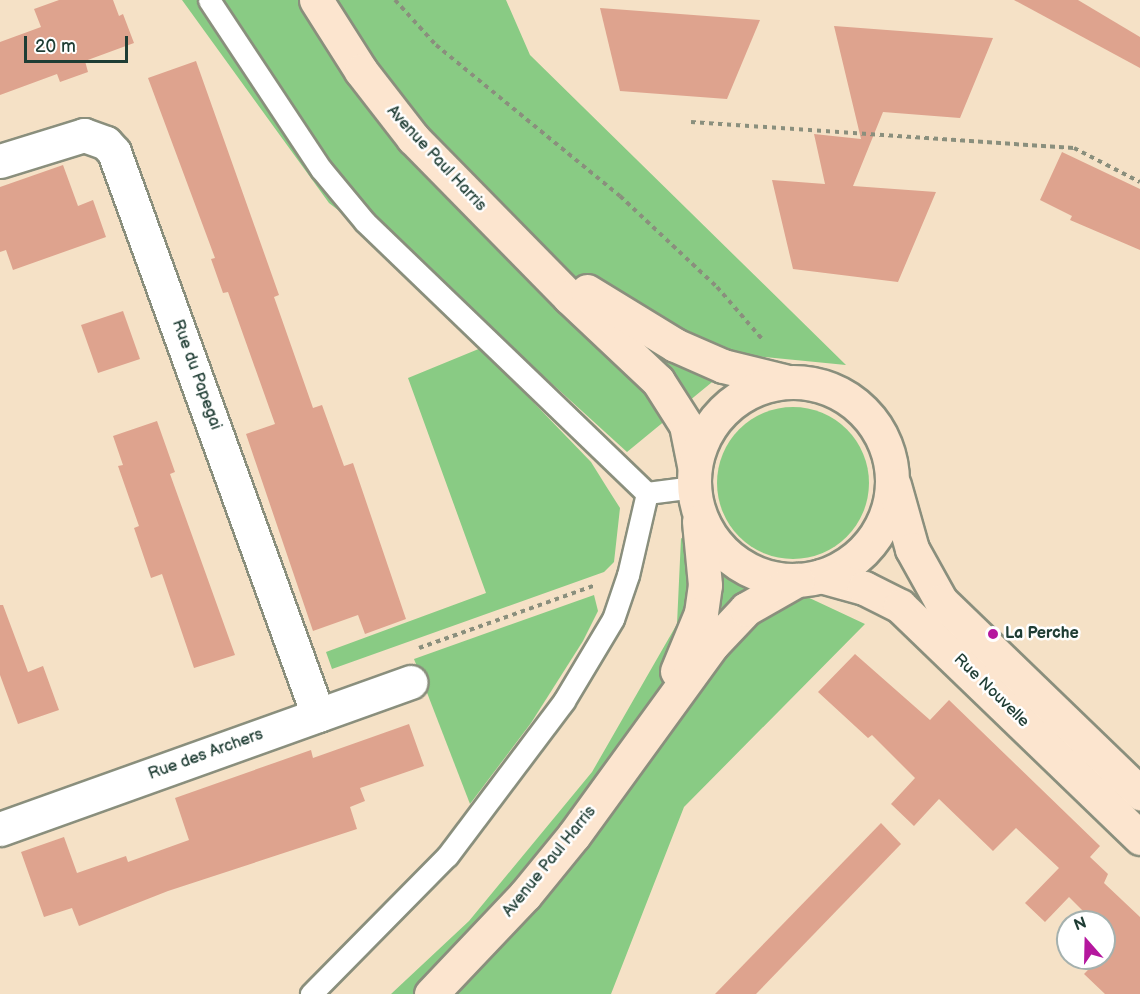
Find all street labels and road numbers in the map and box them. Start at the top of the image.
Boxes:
street label: Avenue Paul Harris [382,102,490,216]
street label: Rue du Papegai [167,317,225,433]
street label: Rue Nouvelle [949,650,1033,732]
street label: Rue des Archers [146,725,266,785]
street label: Avenue Paul Harris [499,803,601,921]

